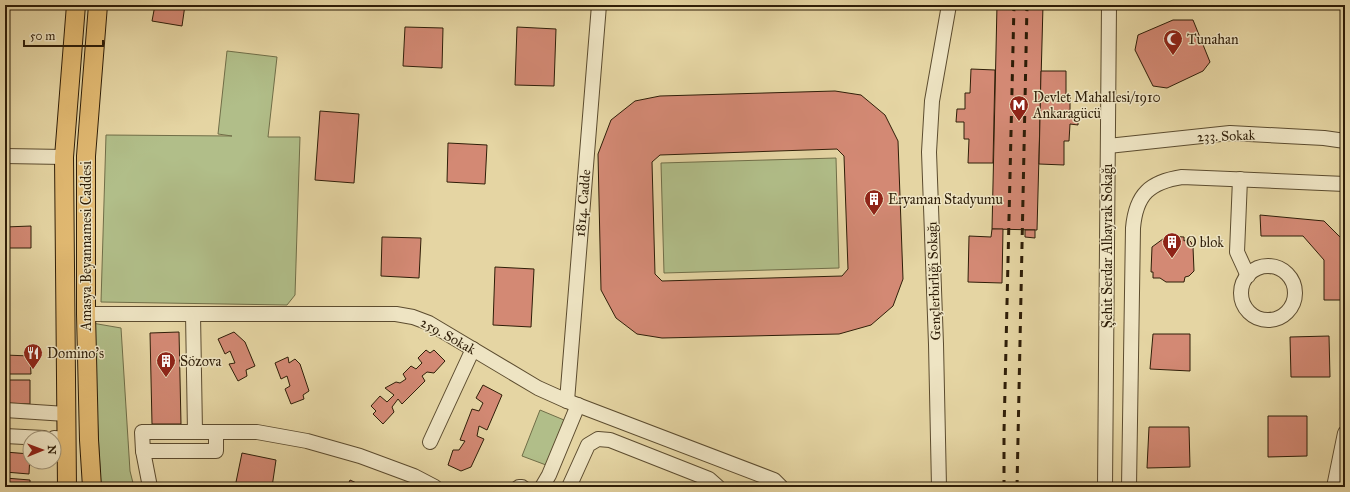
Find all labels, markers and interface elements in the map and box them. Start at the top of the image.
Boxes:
scale bar [24,22,103,48]
mosque icon: Tunahan [1162,28,1184,56]
text: 50 m [30,29,55,43]
place label: Tunahan [1187,31,1239,48]
place label: Devlet Mahallesi/1910 Ankaragücü [1032,89,1161,122]
metro station icon: Devlet Mahallesi/1910 Ankaragücü [1008,94,1030,122]
street label: 233. Sokak [1197,126,1256,146]
street label: Amasya Beyannamesi Caddesi [78,161,95,332]
street label: Şehit Serdar Albayrak Sokağı [1099,164,1116,328]
street label: 1814. Cadde [572,168,594,238]
building icon: Eryaman Stadyumu [863,188,885,216]
place label: Eryaman Stadyumu [888,191,1004,208]
street label: Gençlerbirliği Sokağı [923,221,945,341]
building icon: O blok [1161,231,1183,259]
place label: O blok [1186,234,1224,251]
street label: 259. Sokak [417,314,479,358]
restaurant icon: Domino's [22,342,44,370]
place label: Domino's [47,345,104,362]
building icon: Sözova [155,350,177,378]
place label: Sözova [180,353,221,370]
north arrow [22,430,62,470]
text: N [45,445,58,455]

